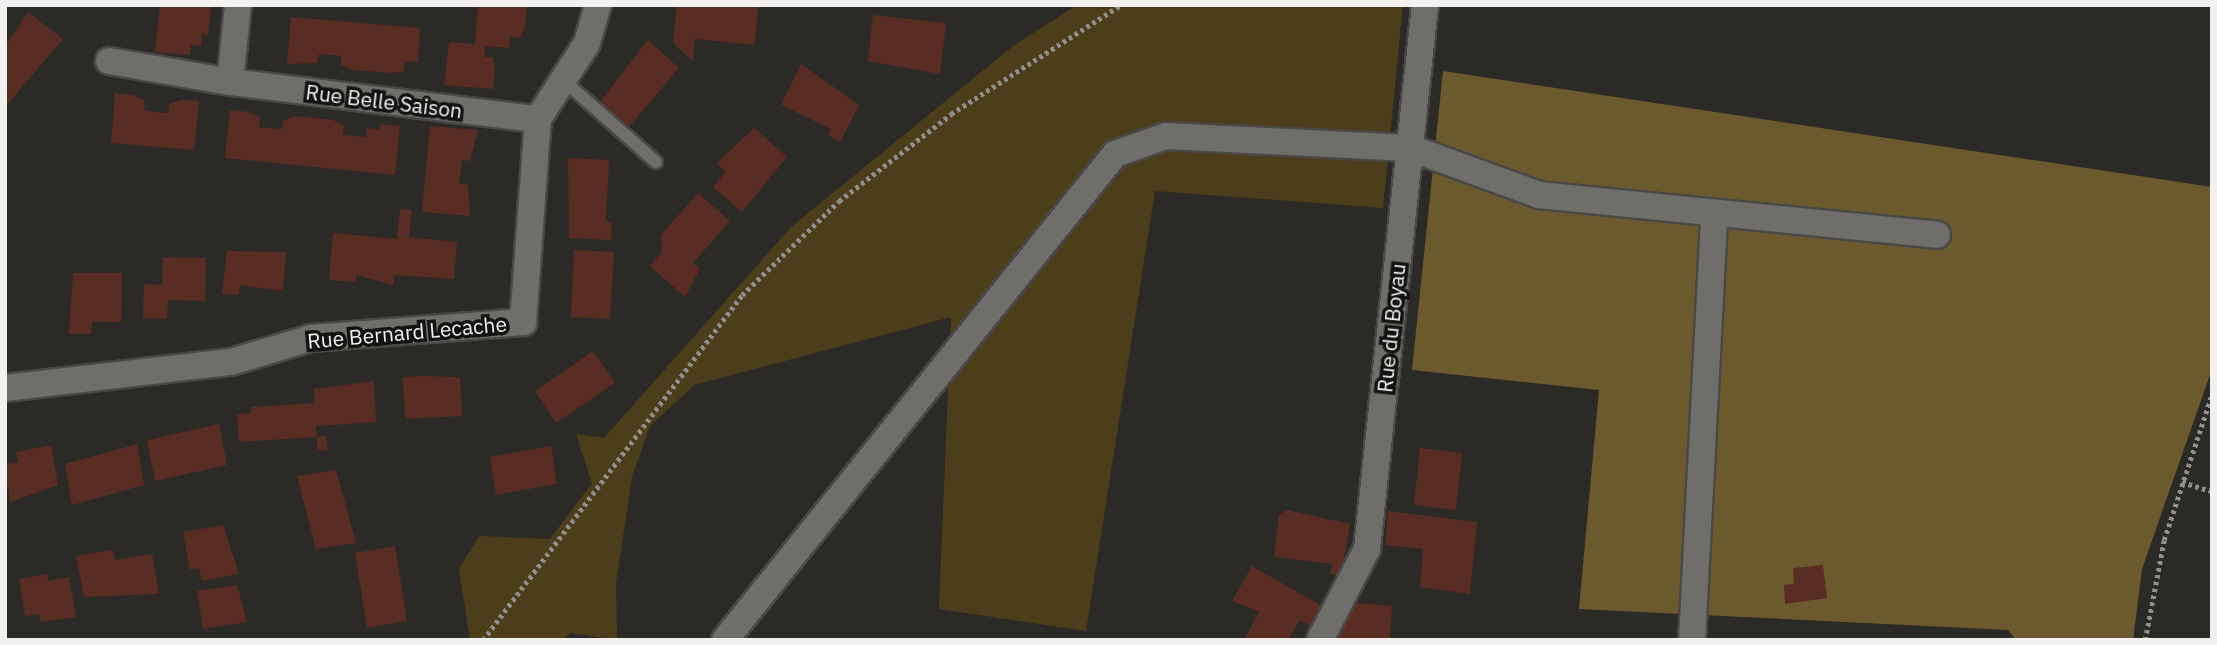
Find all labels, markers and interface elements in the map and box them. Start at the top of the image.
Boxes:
street label: Rue Belle Saison [304,79,464,123]
street label: Rue du Boyau [1372,262,1410,394]
street label: Rue Bernard Lecache [306,311,508,353]

